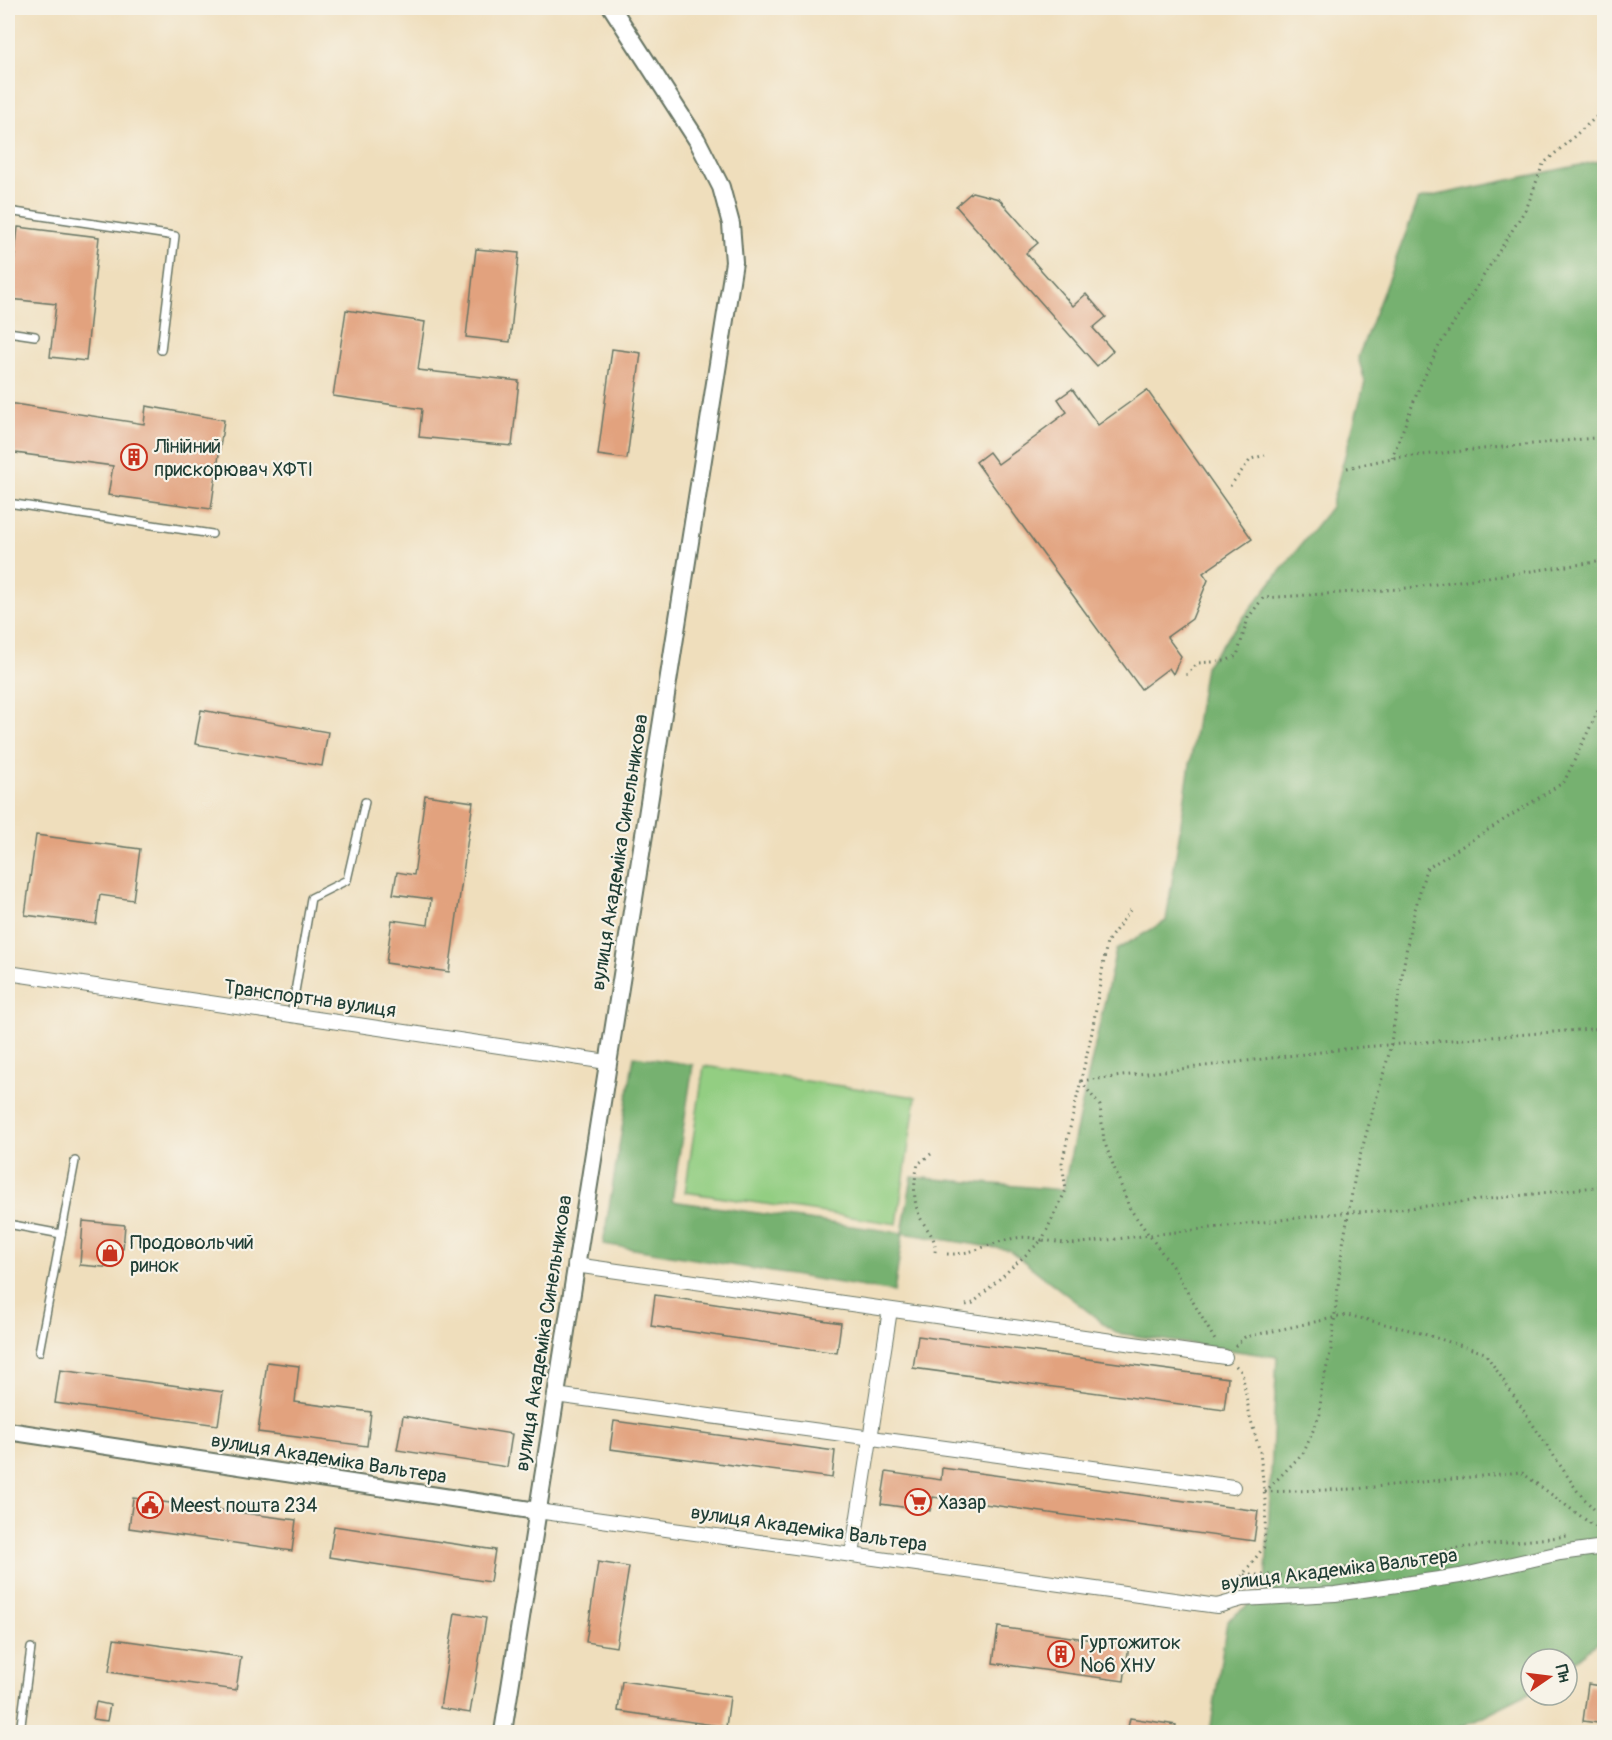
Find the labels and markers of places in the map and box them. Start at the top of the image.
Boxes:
place label: Лінійний прискорювач ХФТІ [153,434,313,482]
building icon: Лінійний прискорювач ХФТІ [119,442,149,472]
place label: Продовольчий ринок [130,1230,254,1278]
shop icon: Продовольчий ринок [95,1238,125,1268]
supermarket icon: Хазар [903,1487,933,1517]
public building icon: Meest пошта 234 [135,1490,165,1520]
place label: Хазар [938,1490,986,1515]
place label: Meest пошта 234 [170,1493,318,1518]
place label: Гуртожиток №6 ХНУ [1080,1630,1181,1678]
building icon: Гуртожиток №6 ХНУ [1046,1639,1076,1669]

